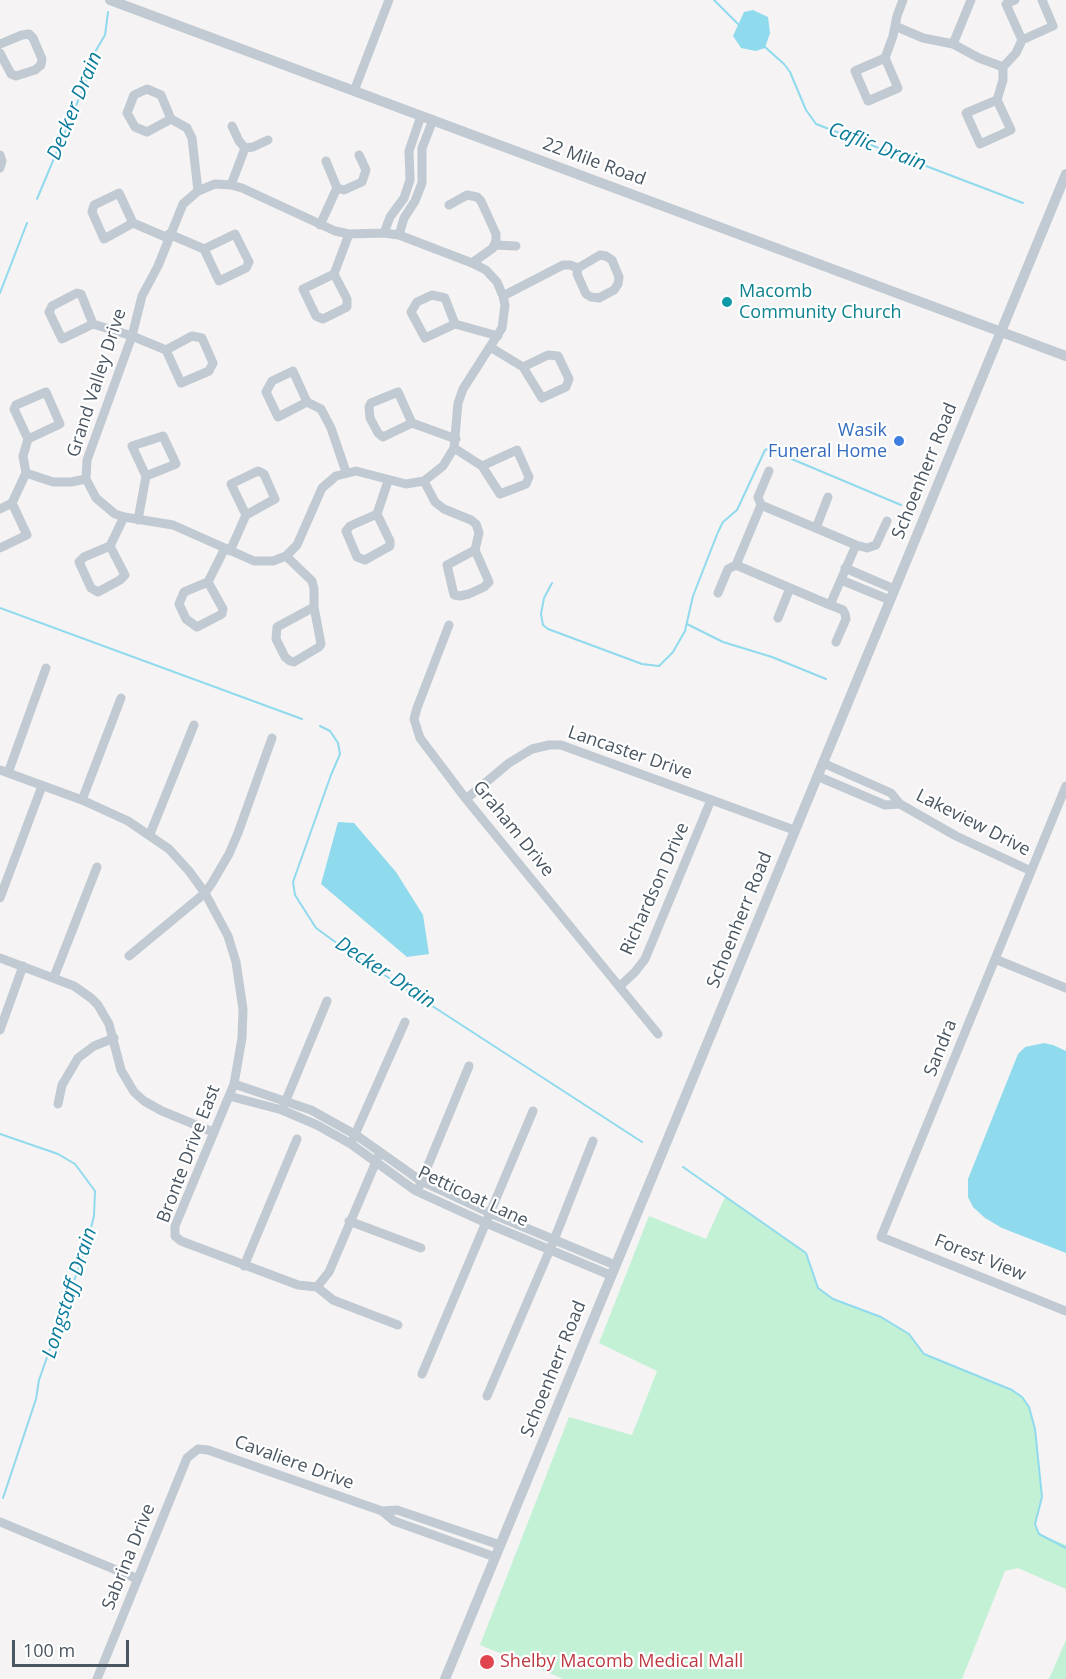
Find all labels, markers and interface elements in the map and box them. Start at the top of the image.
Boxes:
water label: Decker Drain [42,48,108,164]
water label: Caflic Drain [825,117,929,177]
street label: 22 Mile Road [539,133,649,191]
place label: Macomb Community Church [739,281,902,324]
marker: Macomb Community Church [720,295,734,309]
street label: Grand Valley Drive [63,306,131,460]
street label: Schoenherr Road [888,400,962,542]
place label: Wasik Funeral Home [768,420,887,462]
marker: Wasik Funeral Home [892,434,906,448]
street label: Lancaster Drive [565,722,695,784]
street label: Graham Drive [468,777,558,881]
street label: Lakeview Drive [912,785,1034,861]
street label: Richardson Drive [616,819,694,959]
street label: Schoenherr Road [703,849,777,991]
water label: Decker Drain [331,932,439,1014]
street label: Sandra [920,1016,962,1080]
street label: Bronte Drive East [153,1082,225,1226]
street label: Petticoat Lane [414,1162,532,1232]
water label: Longstaff Drain [38,1225,102,1361]
street label: Forest View [931,1230,1029,1286]
street label: Schoenherr Road [517,1298,591,1440]
street label: Cavaliere Drive [231,1431,357,1495]
street label: Sabrina Drive [98,1501,160,1613]
scale bar [15,1628,132,1666]
text: 100 m [23,1638,75,1662]
place label: Shelby Macomb Medical Mall [500,1651,743,1673]
marker: Shelby Macomb Medical Mall [478,1653,496,1671]

